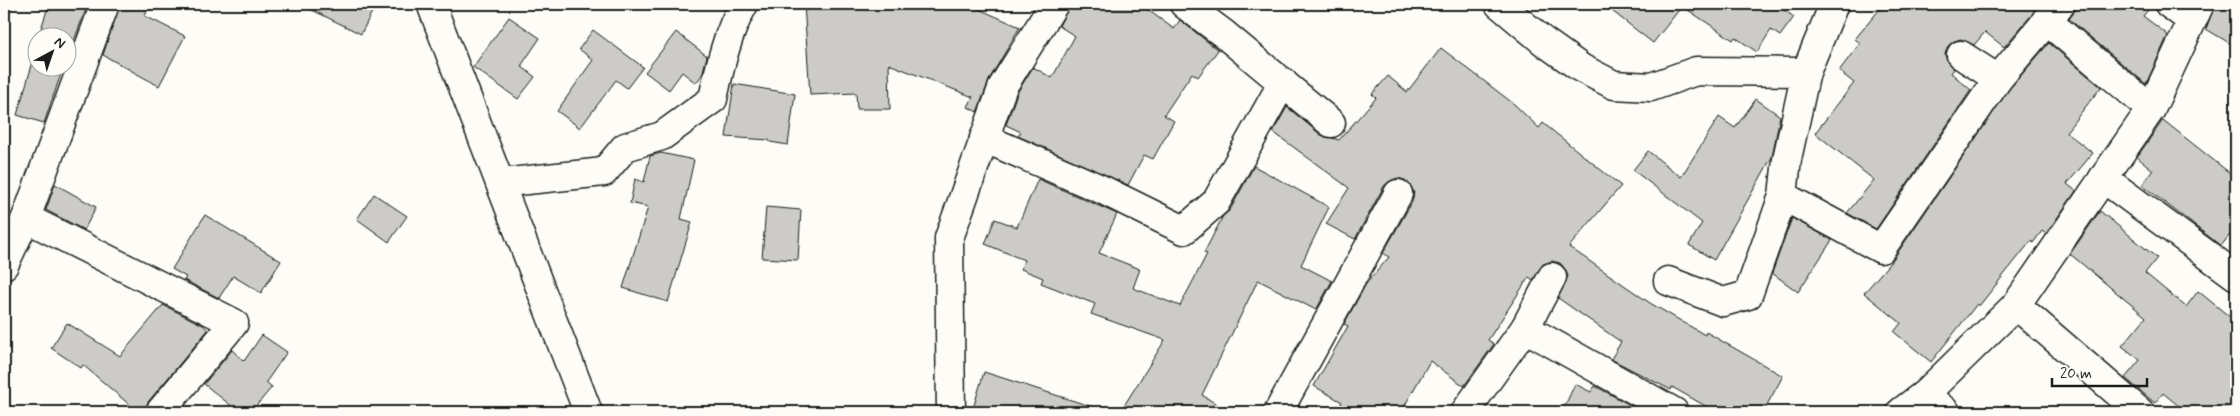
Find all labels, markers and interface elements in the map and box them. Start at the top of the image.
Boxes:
north arrow [28,28,78,78]
text: N [50,33,69,53]
scale bar [2052,356,2148,388]
text: 20 m [2060,364,2092,384]

